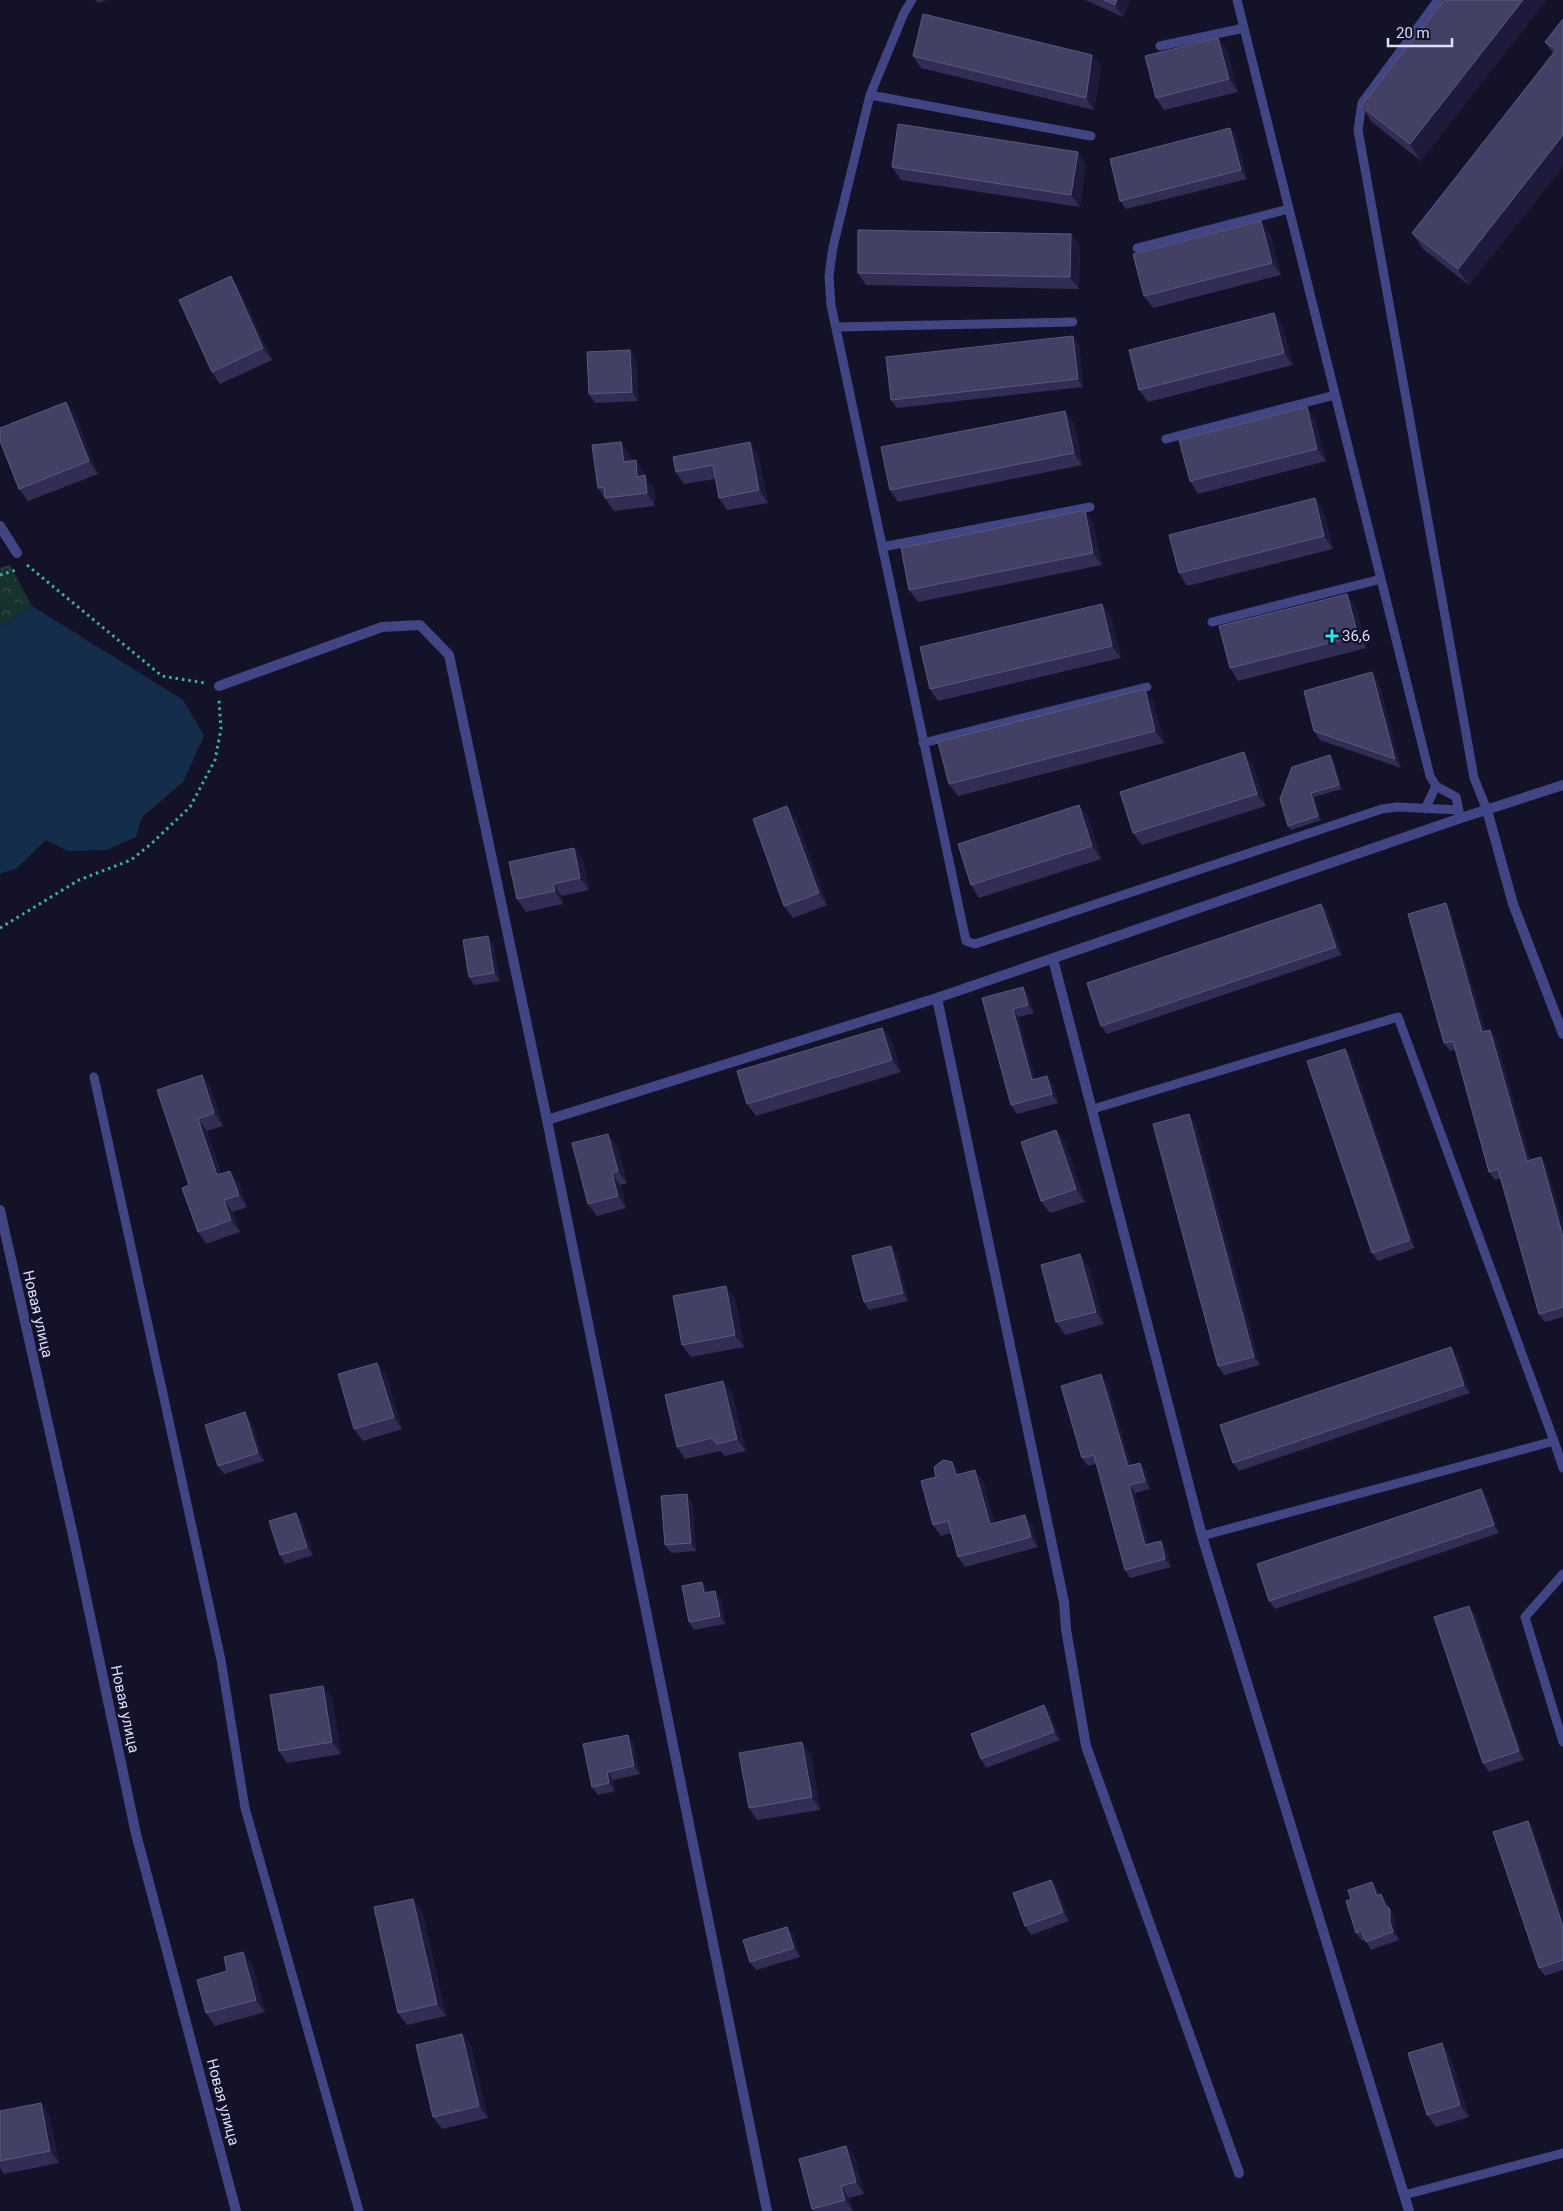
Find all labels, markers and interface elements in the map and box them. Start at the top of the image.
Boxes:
scale bar [1388,15,1452,47]
text: 20 m [1396,24,1430,42]
place label: 36,6 [1342,627,1370,645]
marker: 36,6 [1326,630,1338,642]
street label: Новая улица [19,1269,57,1359]
street label: Новая улица [107,1664,143,1754]
street label: Новая улица [203,2057,243,2147]

